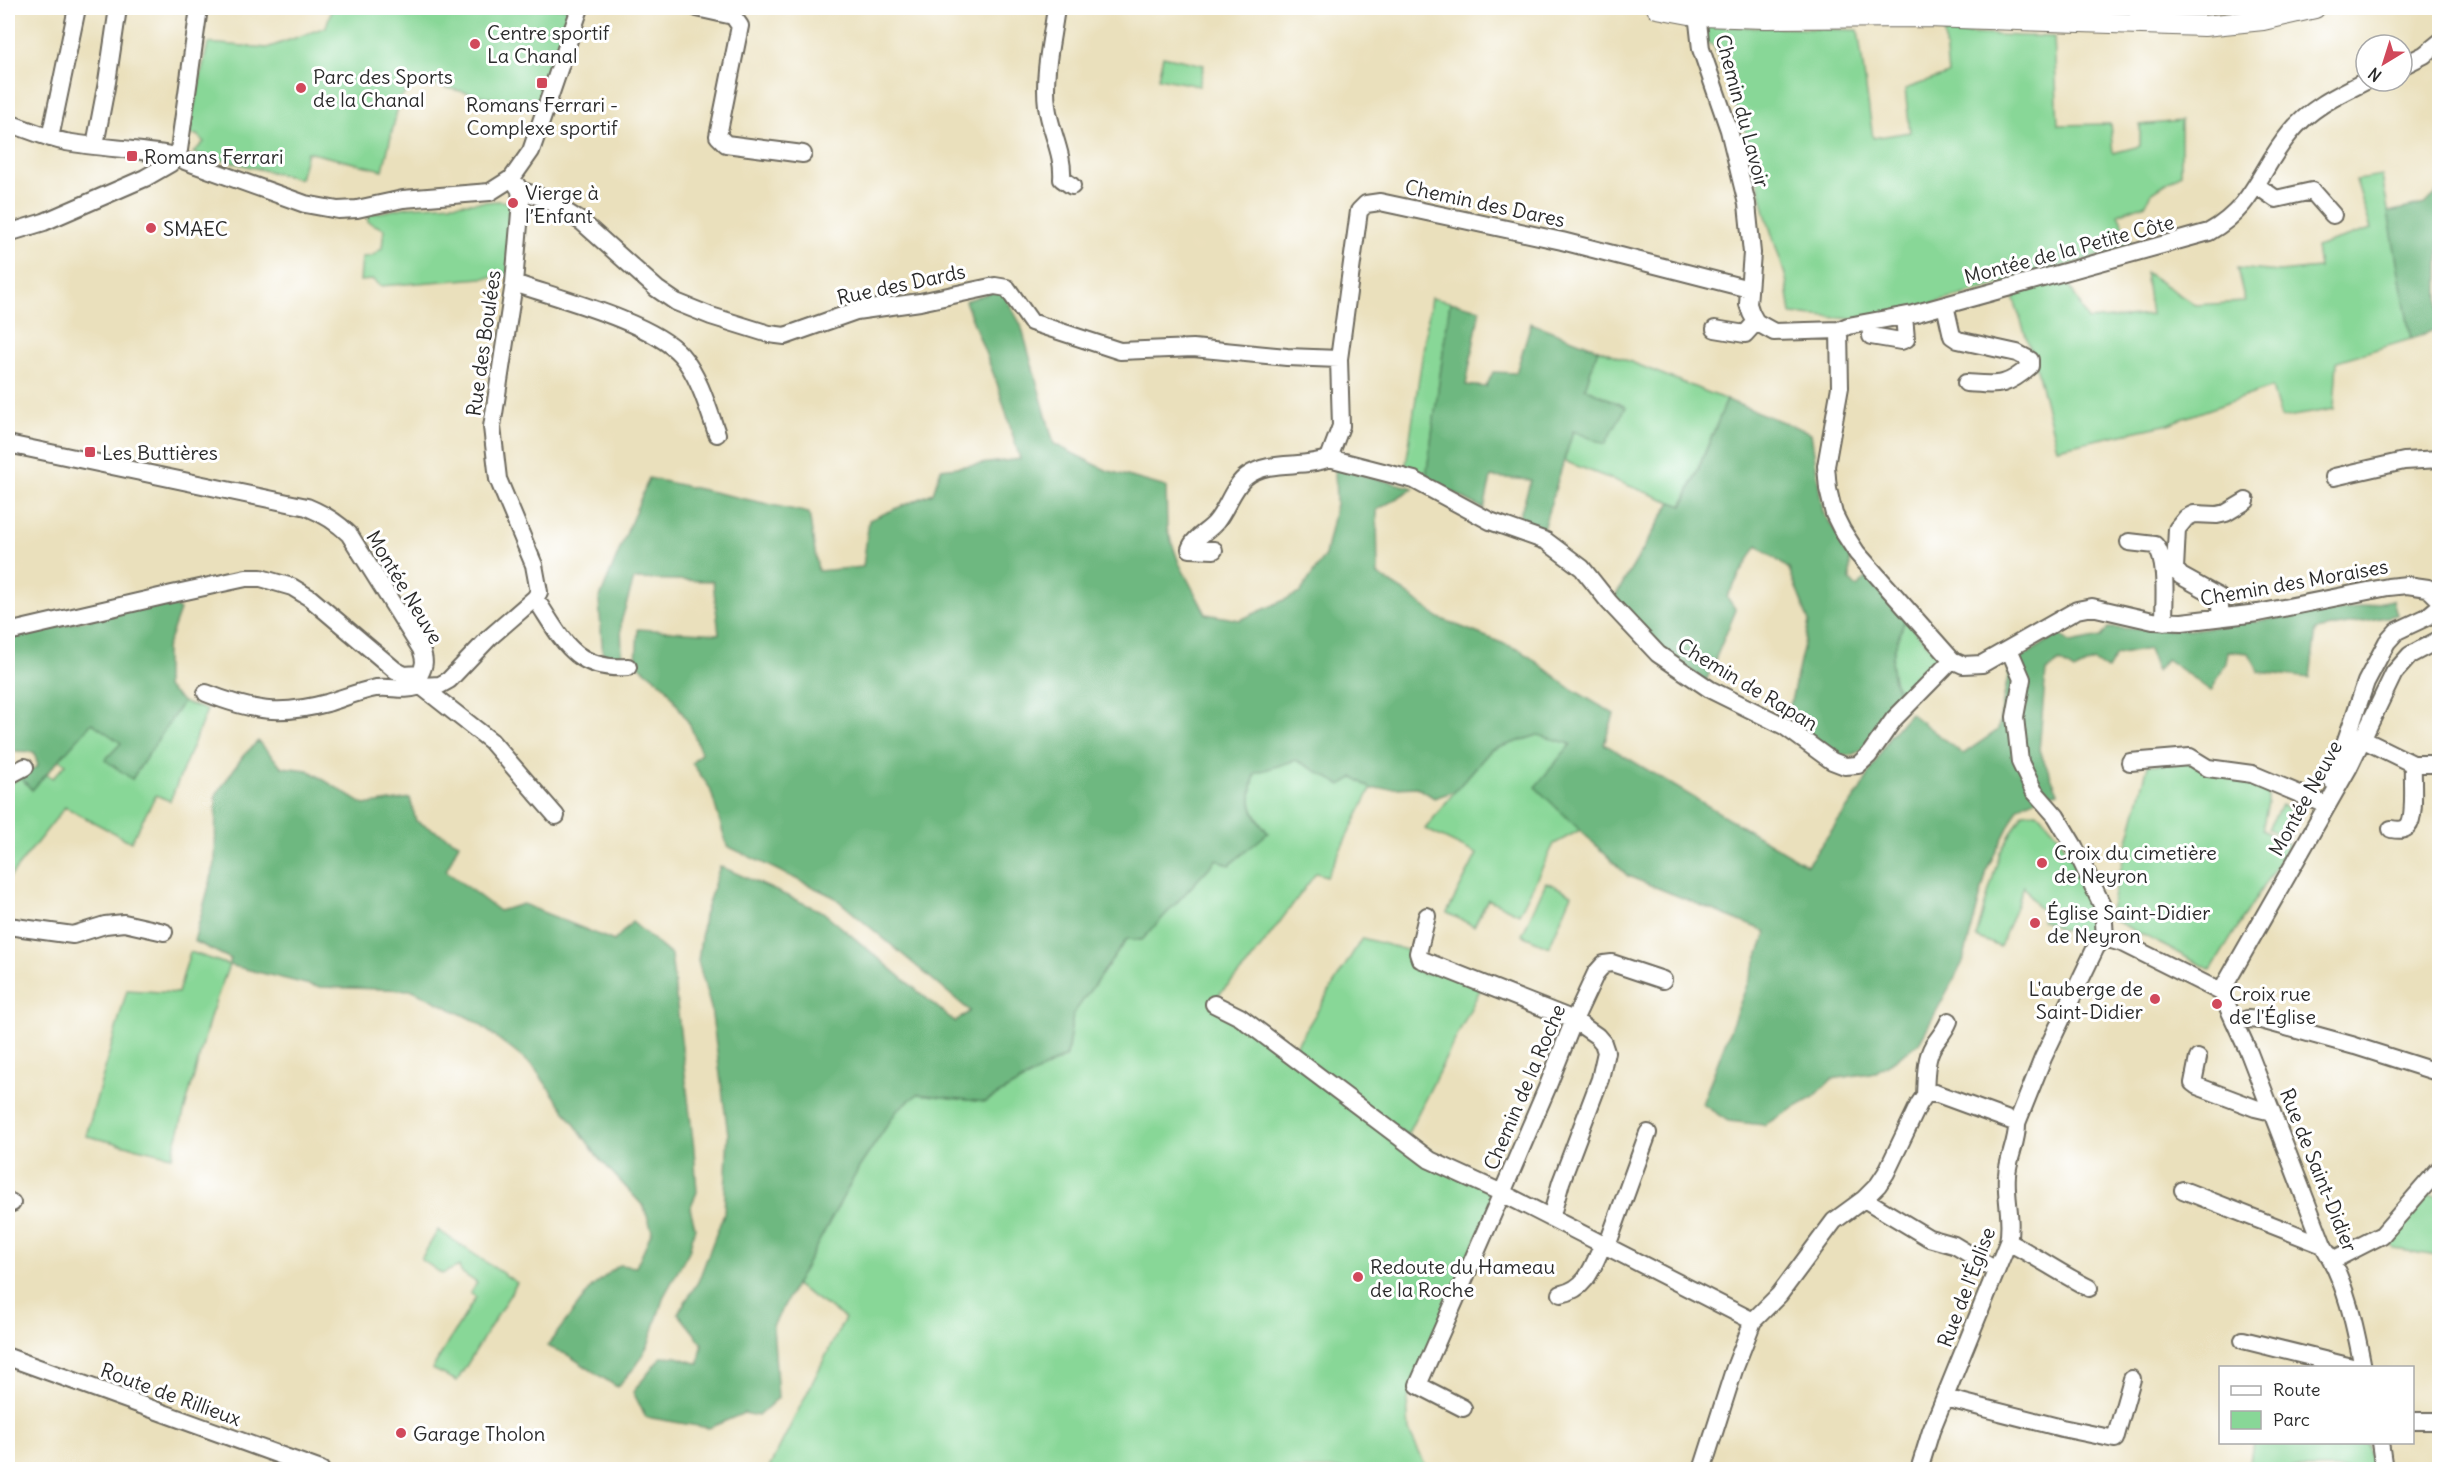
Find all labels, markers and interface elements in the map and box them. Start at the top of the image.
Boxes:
place label: Centre sportif La Chanal [487,20,610,68]
street label: Chemin du Lavoir [1711,32,1775,190]
north arrow [2354,33,2414,93]
marker: Centre sportif La Chanal [468,37,482,51]
place label: Parc des Sports de la Chanal [313,64,453,112]
text: N [2364,64,2385,86]
marker: Romans Ferrari - Complexe sportif [535,76,549,90]
marker: Parc des Sports de la Chanal [294,81,308,95]
place label: Romans Ferrari - Complexe sportif [466,92,618,140]
place label: Romans Ferrari [144,144,283,169]
marker: Romans Ferrari [125,149,139,163]
street label: Chemin des Dares [1403,174,1567,232]
place label: Vierge à l’Enfant [525,180,599,228]
marker: Vierge à l’Enfant [506,196,520,210]
street label: Montée de la Petite Côte [1961,209,2177,289]
place label: SMAEC [163,216,228,241]
marker: SMAEC [144,221,158,235]
street label: Rue des Dards [835,258,967,310]
street label: Rue des Boulées [460,268,506,418]
place label: Les Buttières [102,440,218,465]
marker: Les Buttières [83,445,97,459]
street label: Montée Neuve [361,526,449,648]
street label: Chemin des Moraises [2198,553,2390,611]
street label: Chemin de Rapan [1673,632,1823,736]
street label: Montée Neuve [2263,736,2347,860]
place label: Croix du cimetière de Neyron [2054,840,2217,888]
marker: Croix du cimetière de Neyron [2035,856,2049,870]
place label: Église Saint-Didier de Neyron [2047,900,2210,948]
marker: Église Saint-Didier de Neyron [2028,916,2042,930]
place label: L'auberge de Saint-Didier [2028,976,2143,1024]
place label: Croix rue de l'Église [2229,981,2316,1029]
marker: L'auberge de Saint-Didier [2148,992,2162,1006]
marker: Croix rue de l'Église [2210,997,2224,1011]
street label: Chemin de la Roche [1478,1000,1570,1174]
street label: Rue de Saint-Didier [2275,1085,2363,1255]
street label: Rue de l'Église [1932,1223,2000,1351]
place label: Redoute du Hameau de la Roche [1370,1254,1555,1302]
marker: Redoute du Hameau de la Roche [1351,1270,1365,1284]
street label: Route de Rillieux [97,1357,245,1431]
legend [2219,1366,2414,1444]
text: Route [2273,1378,2321,1401]
text: Parc [2273,1408,2310,1431]
place label: Garage Tholon [413,1421,545,1446]
marker: Garage Tholon [394,1426,408,1440]

